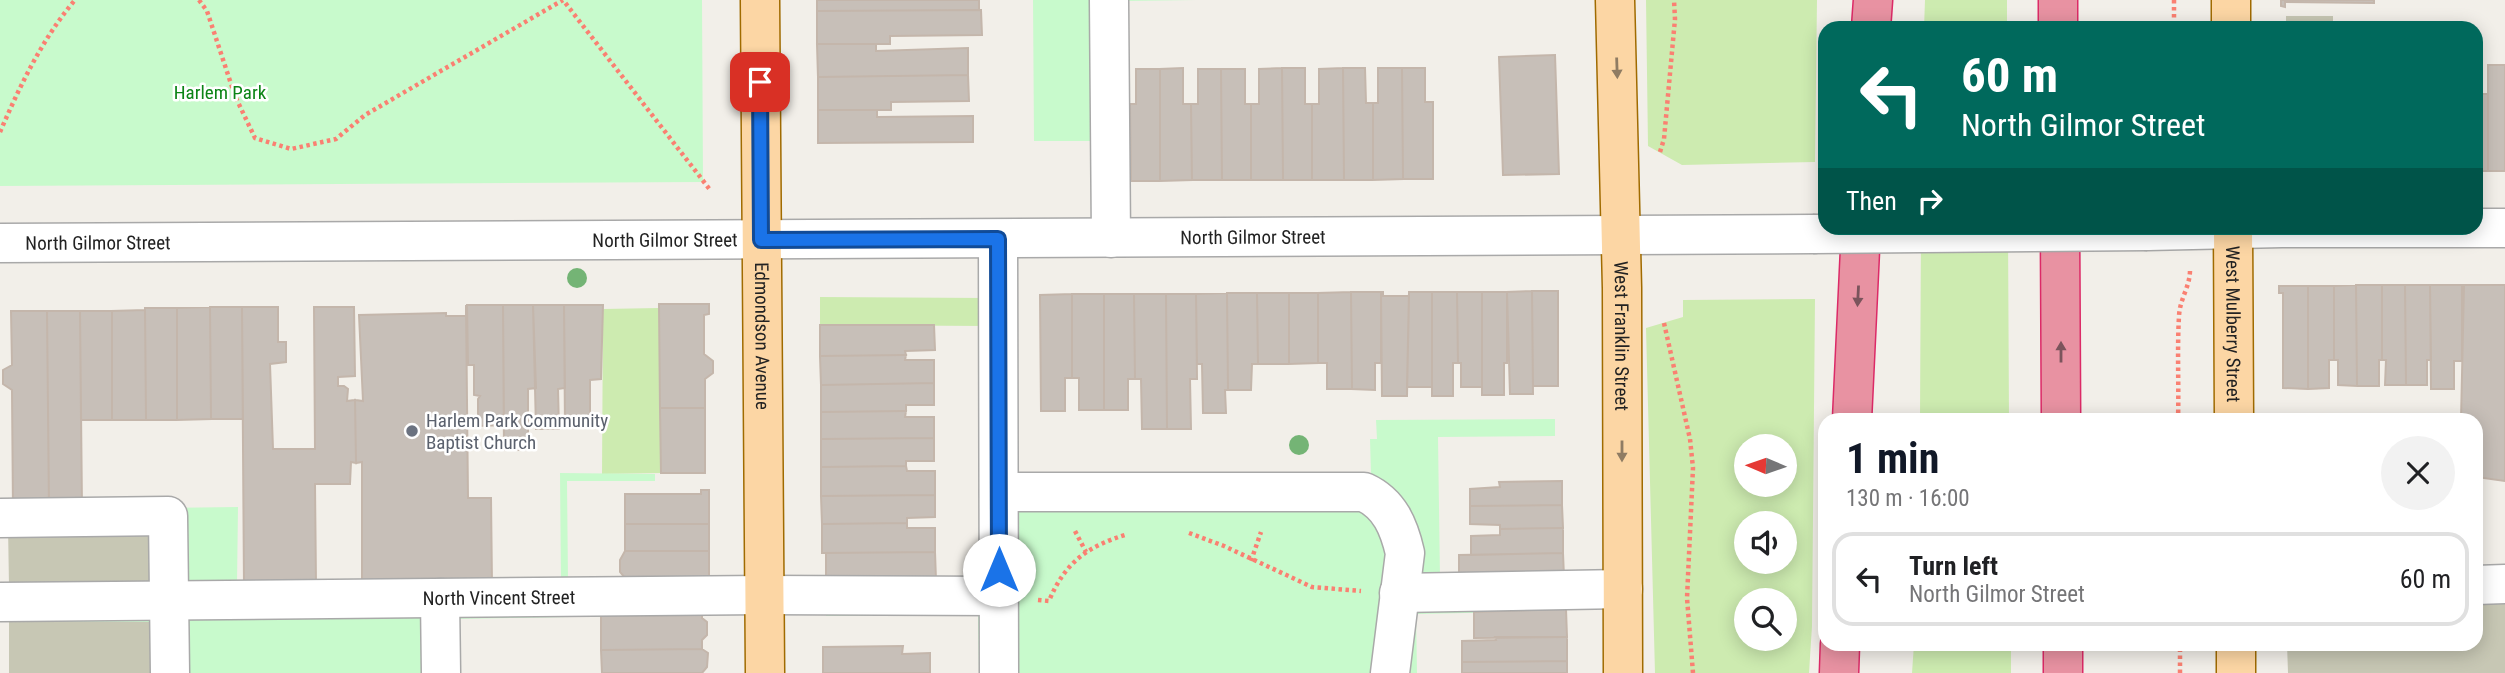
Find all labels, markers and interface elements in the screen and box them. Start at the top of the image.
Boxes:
text: 60 m [1961,47,2058,104]
icon: left [1846,49,1937,140]
pin [730,52,790,112]
one-way arrow [1611,57,1622,79]
icon: arrive [741,63,779,101]
park label: Harlem Park [174,81,267,104]
text: North Gilmor Street [1961,106,2206,144]
icon: right [1911,182,1949,220]
text: Then [1846,186,1897,216]
street label: North Gilmor Street [1180,225,1326,249]
street label: North Gilmor Street [592,228,738,252]
street label: North Gilmor Street [25,231,171,254]
street label: West Mulberry Street [2222,246,2245,402]
street label: West Franklin Street [1610,261,1634,411]
street label: Edmondson Avenue [750,262,775,410]
one-way arrow [1852,285,1863,307]
one-way arrow [2055,341,2067,363]
place label: Harlem Park Community Baptist Church [426,409,608,454]
marker: Harlem Park Community Baptist Church [404,423,420,439]
north arrow [1734,434,1797,497]
map controls [1734,434,1797,651]
text: 1 min [1846,434,1939,483]
button: close [2381,436,2455,510]
one-way arrow [1616,441,1628,463]
text: 130 m · 16:00 [1846,485,1970,512]
button: sound [1734,511,1797,574]
position arrow [962,533,1036,607]
text: Turn left [1909,551,1998,581]
icon: left [1850,560,1888,598]
text: 60 m [2400,564,2451,594]
text: North Gilmor Street [1909,581,2085,608]
street label: North Vincent Street [423,585,575,610]
button: search [1734,588,1797,651]

